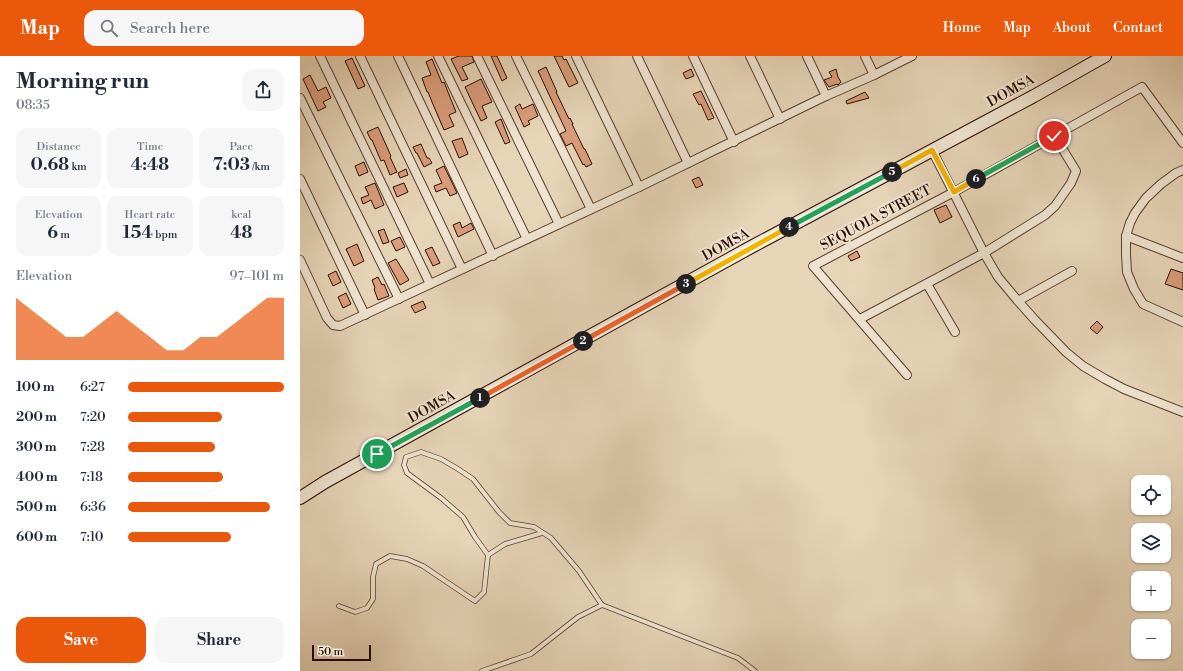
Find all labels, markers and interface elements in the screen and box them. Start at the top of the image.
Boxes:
search box [84,10,364,46]
text: Map [20,16,60,40]
icon: search [98,17,120,39]
text: Search here [130,19,210,38]
text: Home [943,19,981,37]
text: Map [1003,19,1031,37]
text: About [1053,19,1091,37]
text: Contact [1113,19,1163,37]
text: Morning run [16,68,149,95]
button: share [242,69,284,111]
street label: DOMSA [984,70,1038,111]
text: 08:35 [16,97,50,113]
pin [1037,119,1071,153]
icon: check [1043,125,1065,147]
text: Distance [36,140,81,154]
text: Time [137,140,163,154]
text: Pace [230,140,253,154]
text: 0.68 [31,154,69,176]
text: 4:48 [131,154,169,176]
text: 7:03 [213,154,250,176]
text: km [69,160,87,174]
text: /km [250,160,270,174]
pin: 5 [882,162,902,182]
text: 5 [889,165,895,179]
pin: 6 [966,169,986,189]
text: 6 [973,172,979,186]
street label: SEQUOIA STREET [817,181,935,255]
text: Elevation [35,208,82,222]
text: Heart rate [125,208,175,222]
text: kcal [231,208,251,222]
pin: 4 [779,217,799,237]
text: 4 [785,220,793,234]
text: 6 [47,222,58,244]
text: 154 [123,222,153,244]
text: 48 [230,222,252,244]
street label: DOMSA [699,224,753,265]
text: m [58,228,70,242]
text: bpm [153,228,177,242]
text: Elevation [16,268,72,284]
text: 97–101 m [230,268,284,284]
pin: 3 [676,274,696,294]
text: 3 [683,277,689,291]
pin: 2 [573,331,593,351]
text: 2 [580,334,586,348]
text: 100 m [16,379,55,395]
text: 6:27 [80,379,105,395]
street label: DOMSA [405,386,459,427]
pin: 1 [470,388,490,408]
text: 1 [477,391,483,405]
text: 200 m [16,409,57,425]
text: 7:20 [80,409,106,425]
pin [360,437,394,471]
text: 300 m [16,439,57,455]
text: 7:28 [80,439,105,455]
icon: arrive [366,443,388,465]
text: 400 m [16,469,58,485]
text: 7:18 [80,469,103,485]
map controls [1131,475,1171,659]
button: locate [1131,475,1171,515]
text: 500 m [16,499,57,515]
text: 6:36 [80,499,106,515]
button: layers [1131,523,1171,563]
text: 600 m [16,529,57,545]
text: 7:10 [80,529,103,545]
button: + [1131,571,1171,611]
button: Save [16,617,146,663]
button: Share [154,617,284,663]
button: − [1131,619,1171,659]
scale bar [312,643,371,662]
text: 50 m [318,645,343,659]

